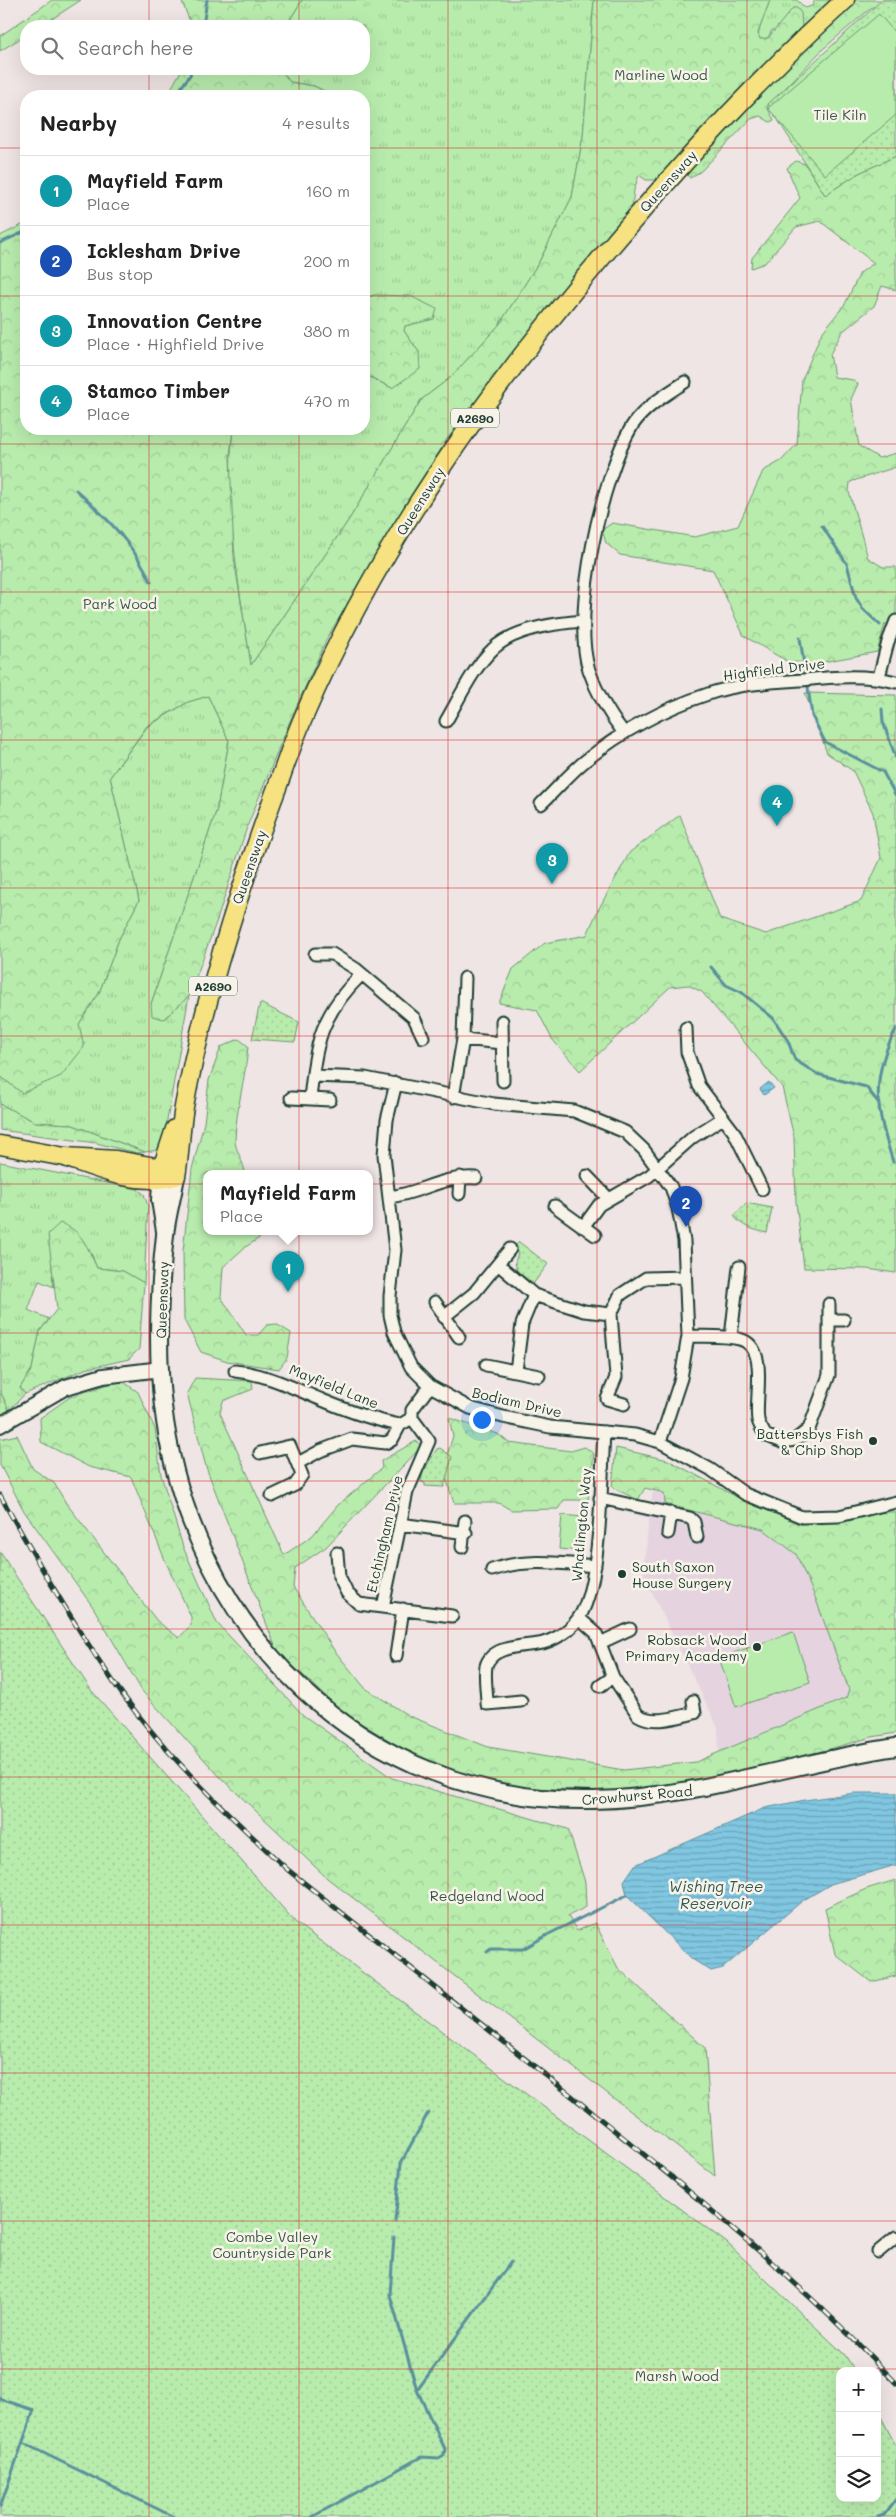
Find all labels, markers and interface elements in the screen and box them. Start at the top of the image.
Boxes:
search box [20,20,370,75]
icon: search [38,34,66,62]
text: Search here [78,35,194,60]
park label: Marline Wood [614,65,708,84]
park label: Tile Kiln [814,105,866,124]
text: Nearby [40,109,117,136]
text: 4 results [282,112,350,133]
street label: Queensway [635,146,701,216]
text: Mayfield Farm [87,168,223,193]
text: 1 [52,180,60,201]
text: 160 m [305,180,350,201]
text: Place [87,193,130,214]
text: Icklesham Drive [87,238,241,263]
text: 2 [52,250,60,271]
text: 200 m [303,250,350,271]
text: Bus stop [87,263,153,284]
text: Innovation Centre [87,308,262,333]
text: 3 [51,320,61,341]
text: 380 m [303,320,350,341]
text: Place · Highfield Drive [87,333,265,354]
text: Stamco Timber [87,378,230,403]
text: 4 [51,390,61,411]
text: 470 m [304,390,350,411]
text: Place [87,403,130,424]
road number: A2690 [451,408,499,428]
street label: Queensway [391,463,449,539]
park label: Park Wood [83,594,157,613]
street label: Highfield Drive [722,653,826,685]
pin: 4 [761,785,793,826]
street label: Queensway [227,827,271,907]
pin: 3 [536,843,568,884]
road number: A2690 [189,976,237,996]
popup [203,1170,373,1235]
text: Mayfield Farm [220,1180,356,1205]
pin: 2 [670,1186,702,1227]
text: Place [220,1205,263,1226]
pin: 1 [272,1251,304,1292]
street label: Queensway [151,1261,173,1339]
street label: Mayfield Lane [286,1359,382,1413]
street label: Bodiam Drive [470,1382,564,1422]
your location [469,1407,495,1433]
place label: Battersbys Fish & Chip Shop [756,1424,863,1459]
marker: Battersbys Fish & Chip Shop [867,1435,879,1447]
street label: Whatlington Way [567,1468,595,1582]
street label: Etchingham Drive [361,1474,407,1594]
place label: South Saxon House Surgery [632,1557,732,1592]
marker: South Saxon House Surgery [616,1568,628,1580]
place label: Robsack Wood Primary Academy [626,1630,747,1665]
marker: Robsack Wood Primary Academy [751,1641,763,1653]
street label: Crowhurst Road [581,1781,693,1809]
water label: Wishing Tree Reservoir [669,1876,763,1913]
park label: Redgeland Wood [430,1886,544,1905]
park label: Combe Valley Countryside Park [212,2227,332,2262]
park label: Marsh Wood [635,2366,719,2385]
map controls [836,2367,881,2502]
button: + [836,2367,881,2412]
button: − [836,2412,881,2457]
button: layers [836,2457,881,2502]

